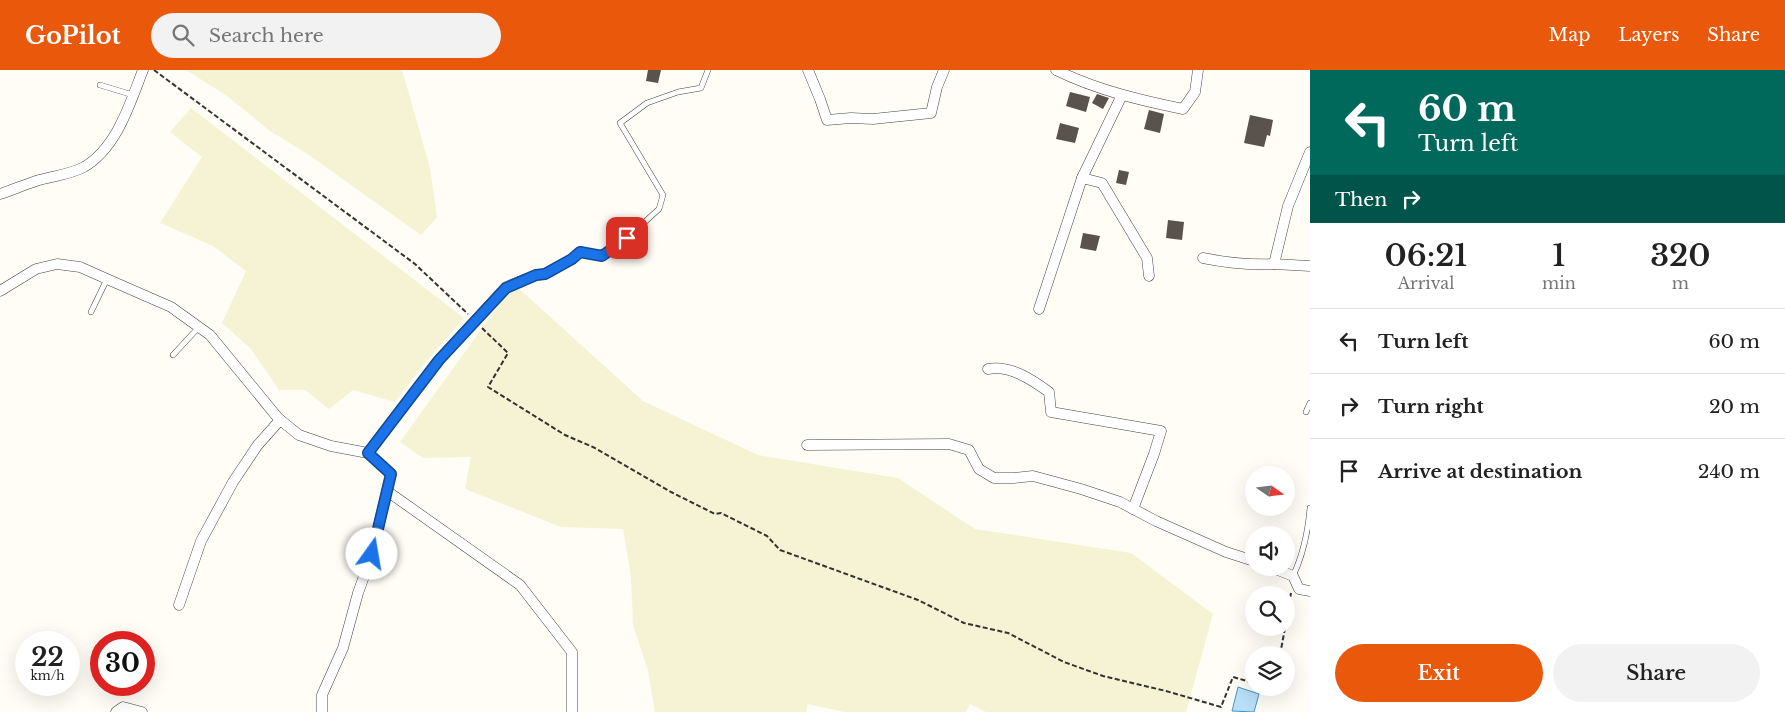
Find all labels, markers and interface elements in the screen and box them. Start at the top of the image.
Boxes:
search box [151,13,501,58]
text: GoPilot [25,21,121,50]
icon: search [169,21,197,49]
text: Search here [209,24,324,47]
text: Map [1549,24,1590,46]
text: Layers [1618,24,1679,46]
text: Share [1707,24,1760,46]
text: 60 m [1418,87,1516,130]
icon: left [1335,90,1400,155]
text: Turn left [1418,130,1518,157]
icon: right [1397,185,1425,213]
text: Then [1335,188,1387,211]
pin [606,217,648,259]
icon: arrive [613,224,641,252]
text: 06:21 [1384,237,1468,274]
text: 1 [1552,237,1565,274]
text: 320 [1650,237,1711,274]
text: Arrival [1398,273,1454,293]
text: min [1542,273,1576,293]
text: m [1672,273,1689,293]
icon: left [1335,327,1363,355]
text: Turn left [1378,330,1469,353]
text: 60 m [1708,330,1760,353]
icon: right [1335,392,1363,420]
text: Turn right [1378,395,1484,418]
text: 20 m [1709,395,1760,418]
icon: arrive [1335,457,1363,485]
text: Arrive at destination [1378,460,1582,483]
text: 240 m [1698,460,1760,483]
north arrow [1245,466,1295,516]
map controls [1245,466,1295,696]
button: sound [1245,526,1295,576]
position arrow [345,527,397,579]
button: search [1245,586,1295,636]
speed limit sign: 30 [90,631,155,696]
text: 22 [31,642,64,673]
button: Exit [1335,644,1543,702]
button: Share [1553,644,1760,702]
button: layers [1245,646,1295,696]
text: km/h [30,668,65,683]

